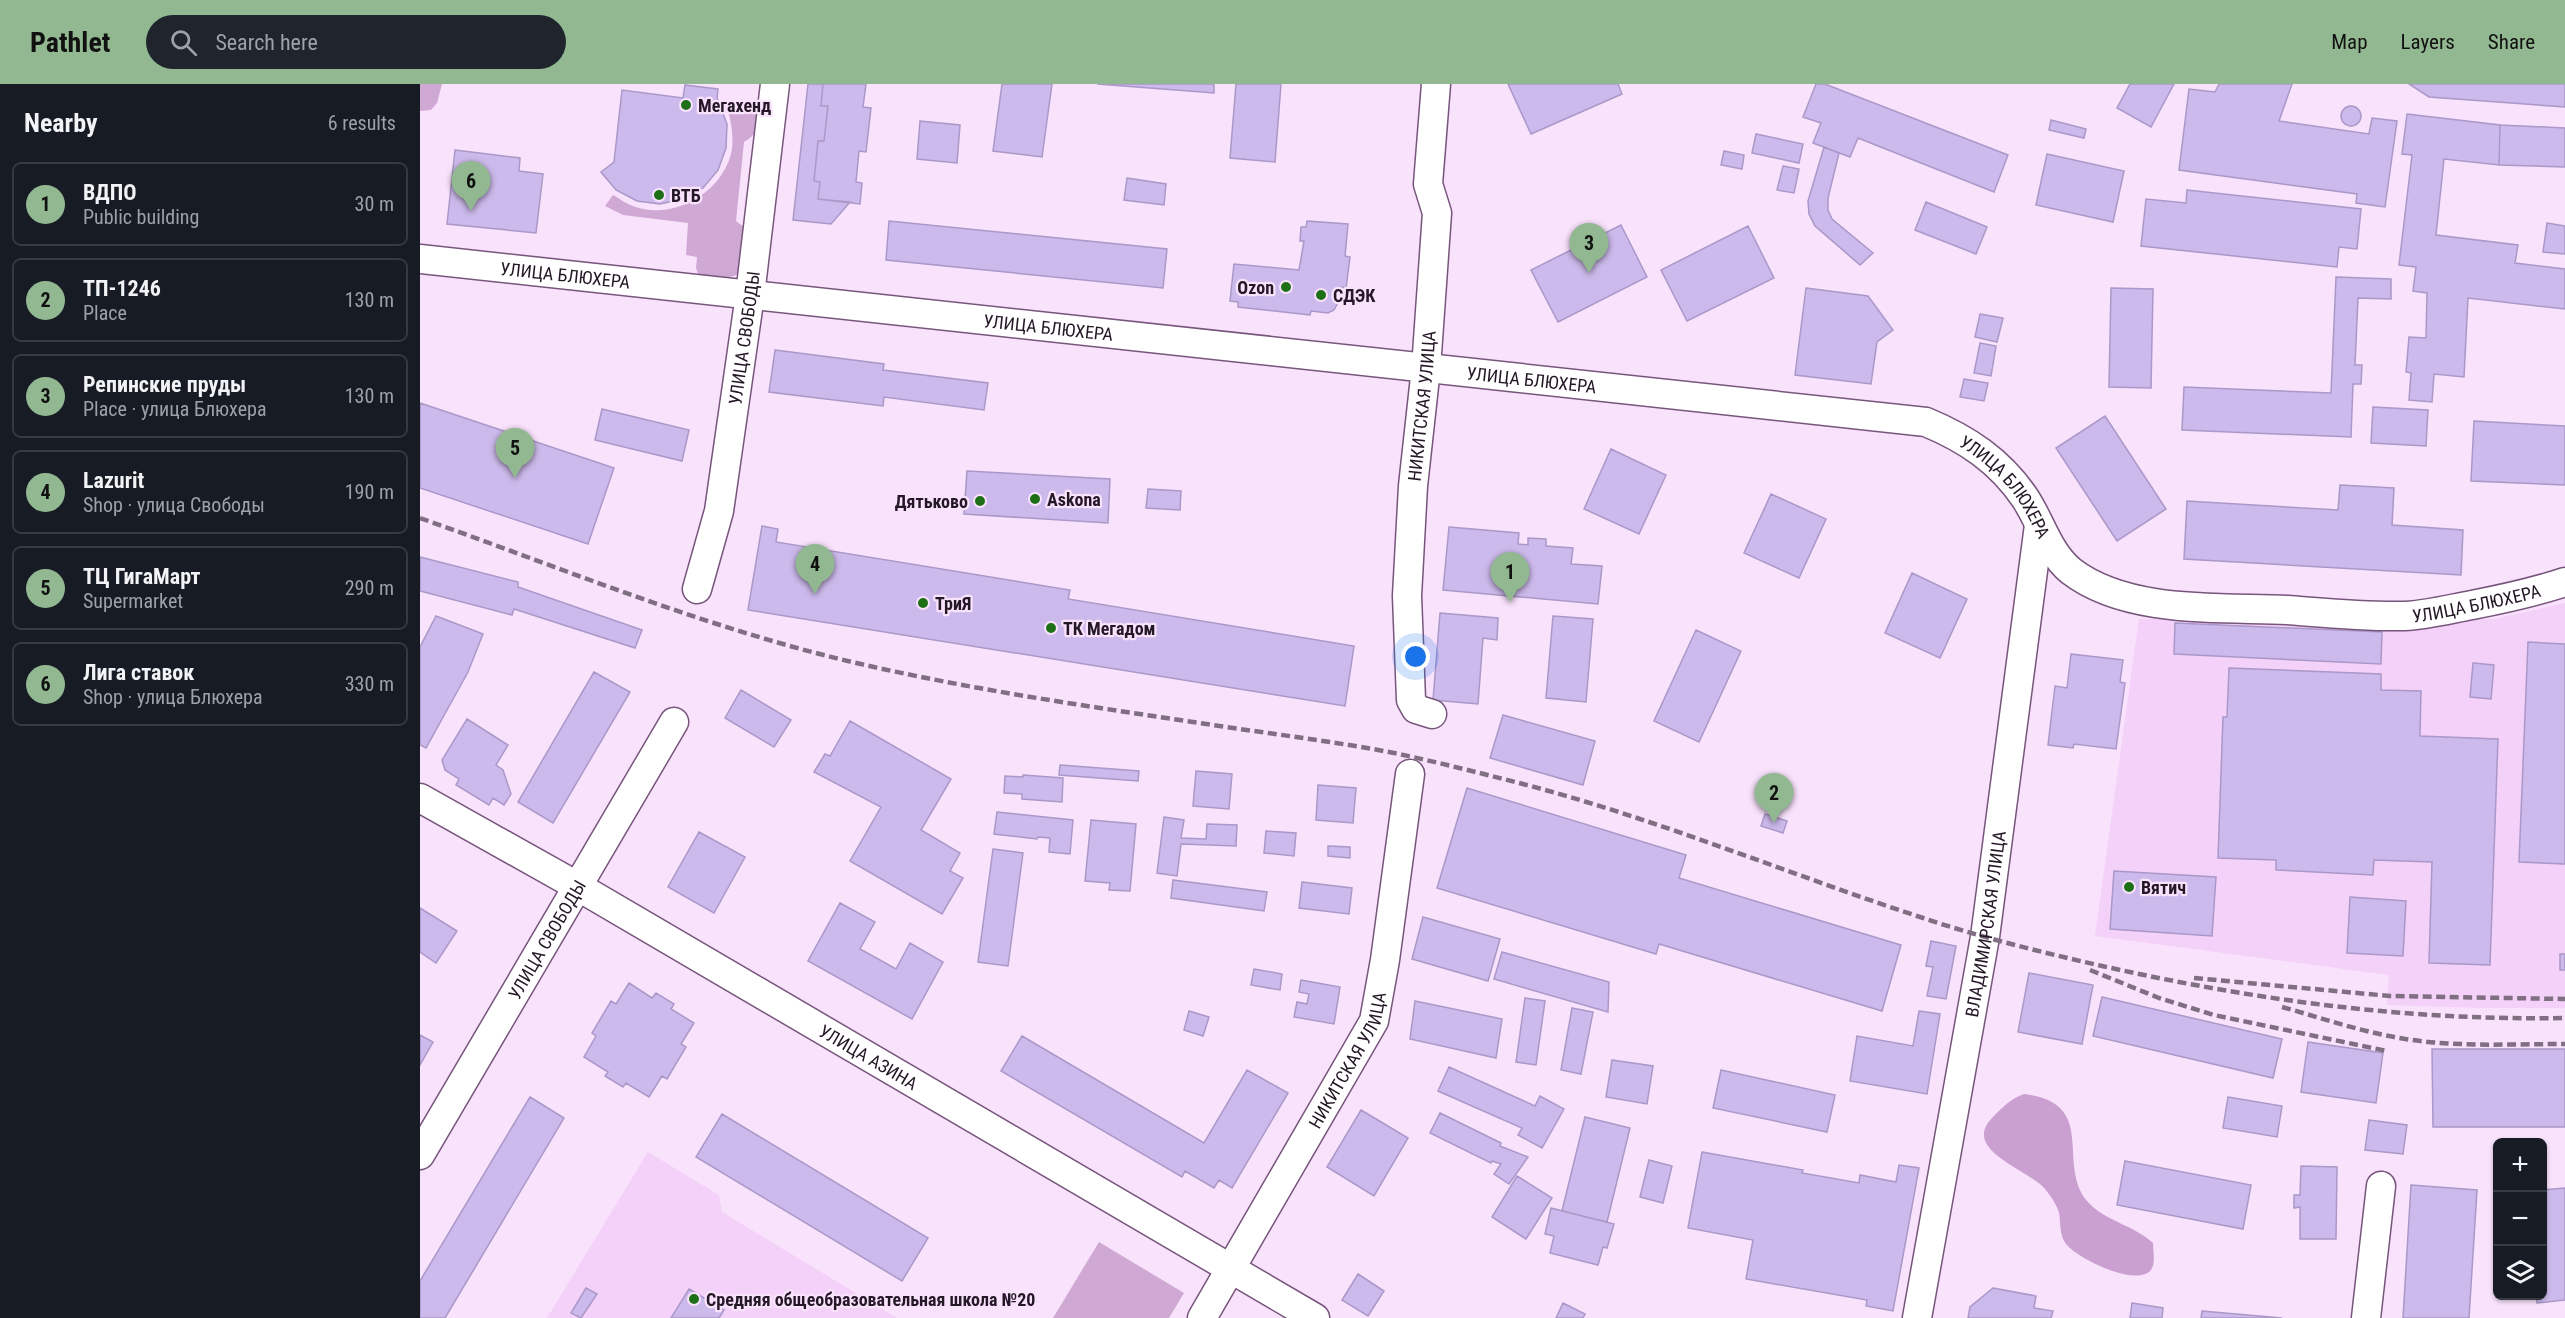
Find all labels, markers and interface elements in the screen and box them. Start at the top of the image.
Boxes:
search box [146,15,566,69]
text: Pathlet [30,26,110,59]
icon: search [167,26,200,59]
text: Search here [215,30,318,55]
text: Map [2331,30,2368,54]
text: Layers [2401,30,2455,54]
text: Share [2488,30,2535,54]
place label: Мегахенд [698,95,771,116]
marker: Мегахенд [679,98,693,112]
text: Nearby [24,108,98,138]
text: 6 results [328,111,396,135]
pin: 6 [452,162,490,211]
text: ВДПО [83,180,137,205]
place label: ВТБ [671,185,701,206]
marker: ВТБ [652,188,666,202]
text: 1 [40,192,51,216]
text: 30 m [355,192,394,216]
text: Public building [83,205,199,229]
pin: 3 [1570,224,1608,273]
street label: УЛИЦА БЛЮХЕРА [499,257,632,292]
street label: УЛИЦА СВОБОДЫ [724,270,763,406]
text: ТП-1246 [83,276,161,301]
place label: Ozon [1237,277,1274,298]
marker: Ozon [1279,280,1293,294]
place label: СДЭК [1333,285,1376,306]
text: 2 [40,288,51,312]
text: 130 m [345,288,394,312]
marker: СДЭК [1314,288,1328,302]
text: Place [83,301,127,325]
street label: УЛИЦА БЛЮХЕРА [982,310,1115,345]
street label: НИКИТСКАЯ УЛИЦА [1403,329,1439,482]
street label: УЛИЦА БЛЮХЕРА [1466,362,1598,397]
text: Репинские пруды [83,372,246,397]
text: 3 [40,384,51,408]
text: 130 m [345,384,394,408]
text: Place · улица Блюхера [83,397,266,421]
pin: 5 [496,428,535,478]
street label: УЛИЦА БЛЮХЕРА [1956,431,2055,542]
text: Lazurit [83,468,144,493]
text: 4 [40,480,51,504]
text: 190 m [345,480,394,504]
place label: Askona [1047,489,1101,510]
place label: Дятьково [895,491,968,512]
marker: Askona [1028,492,1042,506]
text: Shop · улица Свободы [83,493,265,517]
marker: Дятьково [973,494,987,508]
pin: 4 [796,544,834,594]
pin: 1 [1490,552,1530,602]
text: ТЦ ГигаМарт [83,564,201,589]
text: 5 [40,576,51,600]
text: 290 m [345,576,394,600]
street label: УЛИЦА БЛЮХЕРА [2411,579,2543,626]
text: Supermarket [83,589,183,613]
place label: ТриЯ [935,593,971,614]
marker: ТриЯ [916,596,930,610]
place label: ТК Мегадом [1063,618,1156,639]
marker: ТК Мегадом [1044,621,1058,635]
your location [1401,642,1430,671]
text: Лига ставок [83,660,194,685]
text: 6 [40,672,51,696]
text: 330 m [345,672,394,696]
text: Shop · улица Блюхера [83,685,263,709]
pin: 2 [1754,774,1794,823]
street label: ВЛАДИМИРСКАЯ УЛИЦА [1960,829,2009,1019]
street label: УЛИЦА СВОБОДЫ [503,876,590,1003]
place label: Вятич [2141,877,2186,898]
marker: Вятич [2122,880,2136,894]
street label: НИКИТСКАЯ УЛИЦА [1304,990,1390,1132]
street label: УЛИЦА АЗИНА [816,1020,922,1094]
map controls [2493,1138,2547,1300]
button: + [2493,1138,2547,1192]
button: − [2493,1192,2547,1246]
button: layers [2493,1246,2547,1300]
place label: Средняя общеобразовательная школа №20 [706,1289,1035,1310]
marker: Средняя общеобразовательная школа №20 [687,1292,701,1306]

